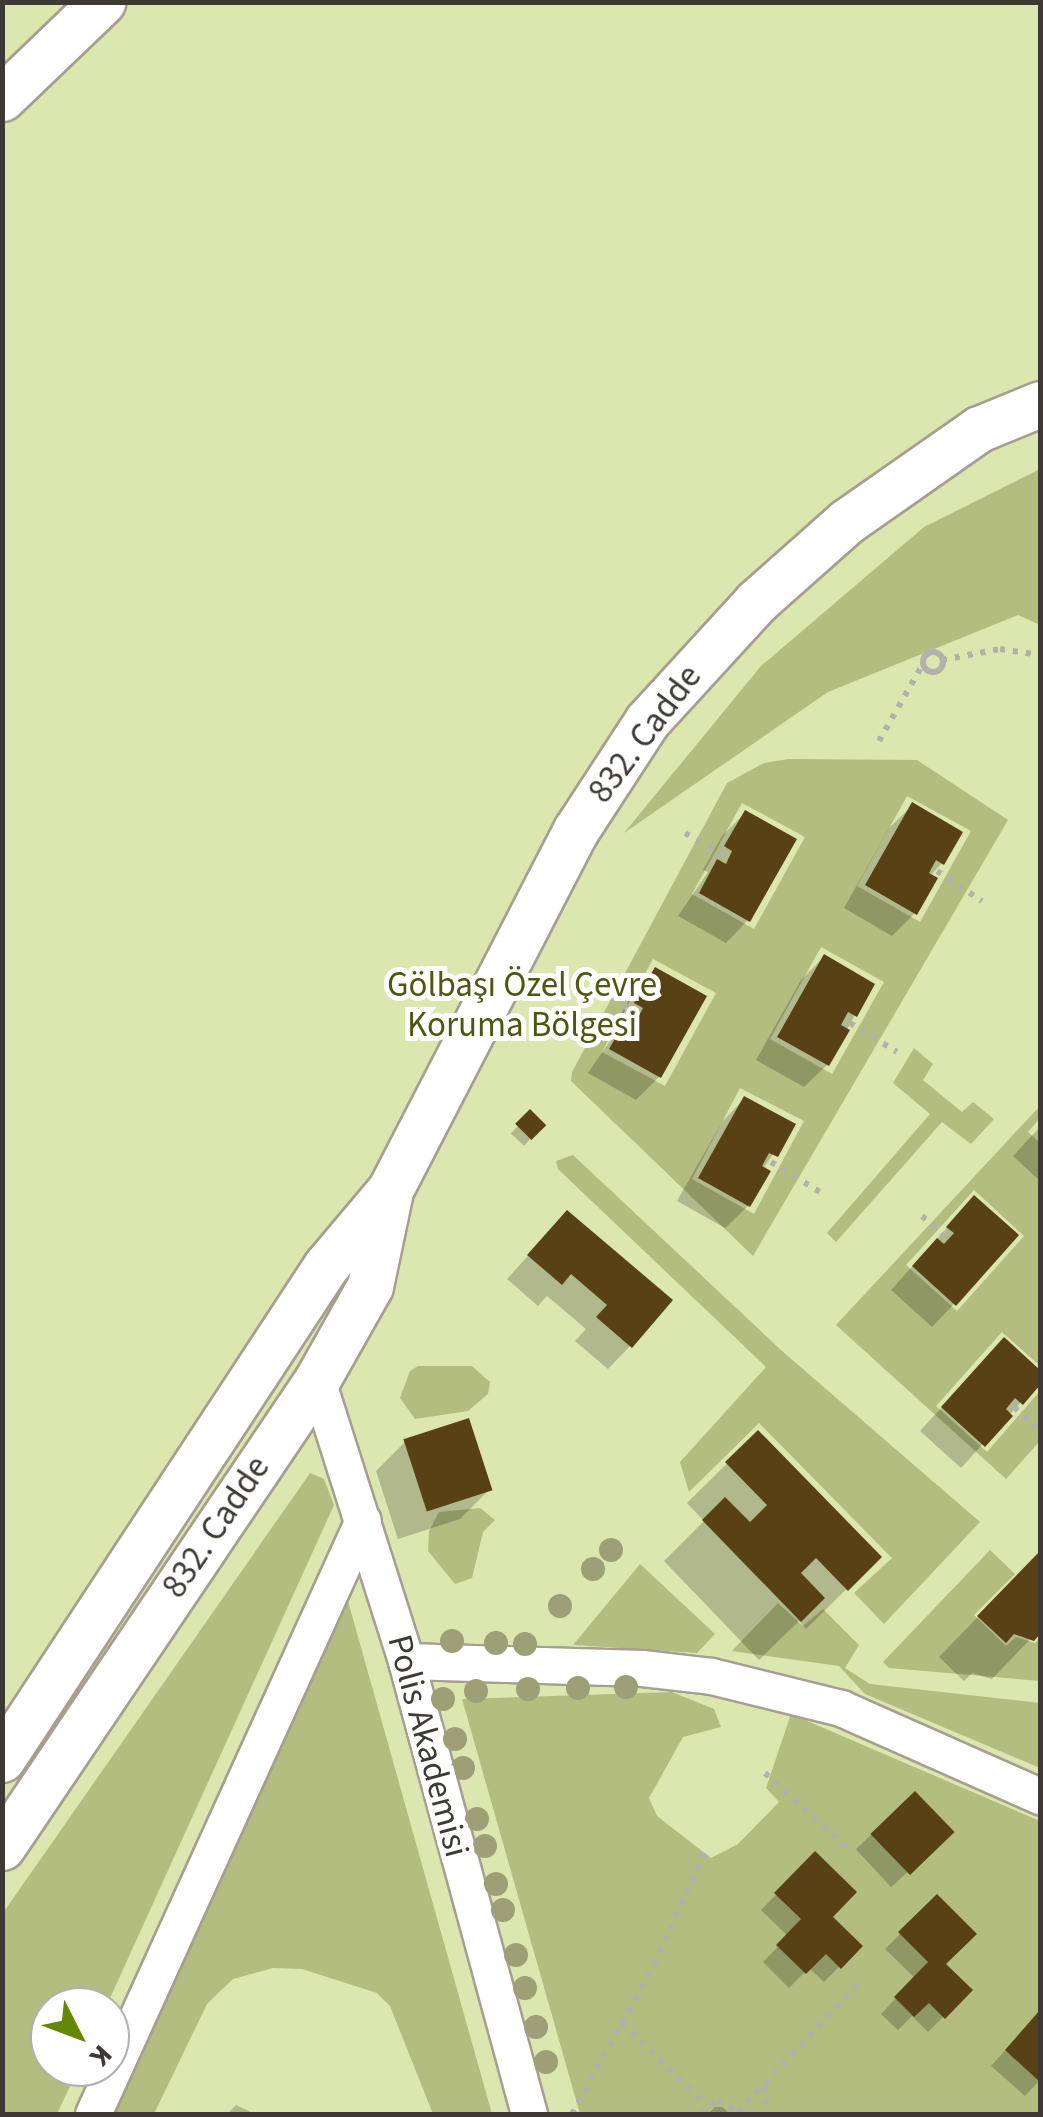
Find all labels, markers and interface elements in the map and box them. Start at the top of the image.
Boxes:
street label: 832. Cadde [580,657,710,811]
park label: Gölbaşı Özel Çevre Koruma Bölgesi [387,964,657,1046]
street label: 832. Cadde [153,1448,279,1606]
street label: Polis Akademisi [378,1630,478,1862]
north arrow [30,1987,130,2087]
text: K [80,2036,121,2076]

